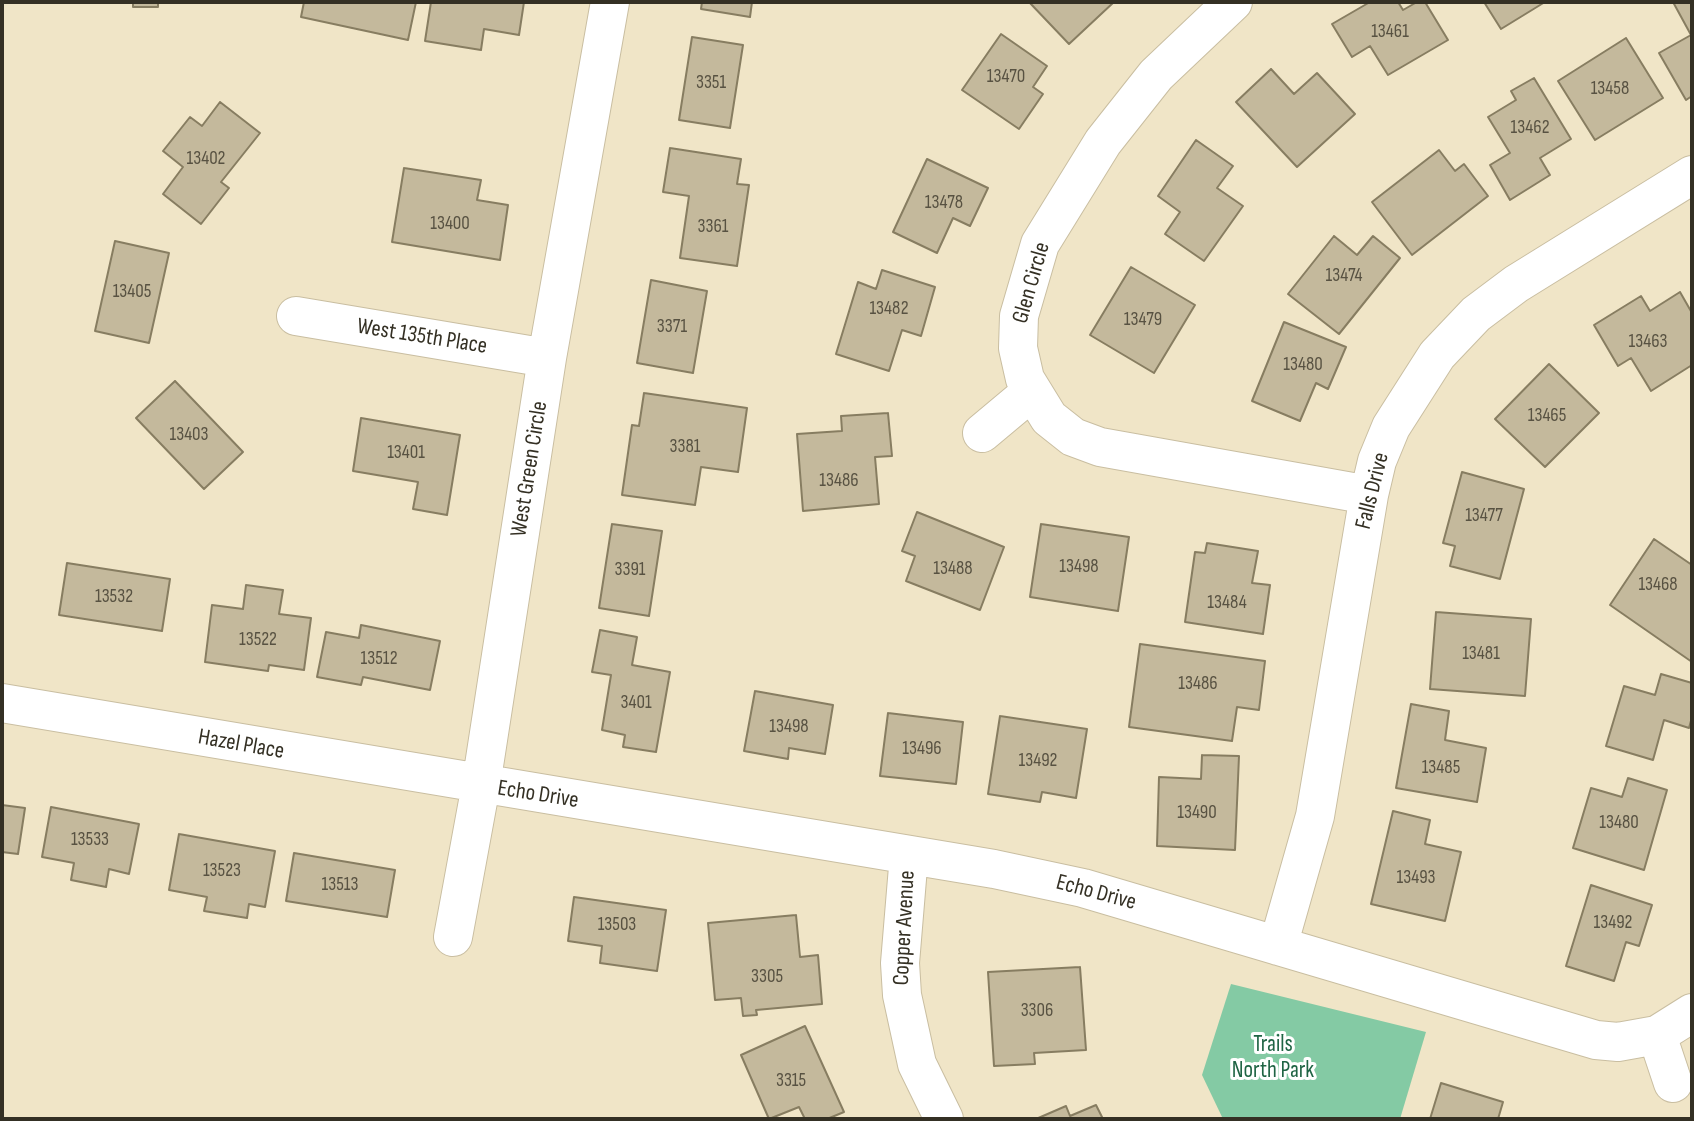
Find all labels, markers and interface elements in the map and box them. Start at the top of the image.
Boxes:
house number: 13461 [1371,21,1409,43]
house number: 13470 [987,66,1025,88]
house number: 3351 [696,72,726,94]
house number: 13458 [1591,78,1629,100]
house number: 13462 [1511,117,1549,139]
house number: 13402 [187,148,225,170]
house number: 13478 [925,192,963,214]
house number: 13400 [430,213,470,235]
house number: 3361 [698,216,728,238]
street label: Glen Circle [1007,239,1057,327]
house number: 13474 [1325,265,1363,287]
house number: 13405 [113,281,151,303]
house number: 13482 [869,298,909,320]
house number: 13479 [1124,309,1162,331]
street label: West 135th Place [355,313,489,361]
house number: 3371 [657,316,687,338]
house number: 13463 [1629,331,1667,353]
house number: 13480 [1283,354,1323,376]
street label: West Green Circle [506,399,554,539]
house number: 13465 [1528,405,1566,427]
house number: 13403 [169,424,209,446]
house number: 3381 [670,436,700,458]
house number: 13401 [387,442,425,464]
street label: Falls Drive [1350,450,1396,532]
house number: 13486 [819,470,859,492]
house number: 13477 [1465,505,1503,527]
house number: 13498 [1059,556,1099,578]
house number: 13488 [933,558,973,580]
house number: 3391 [614,559,646,581]
house number: 13468 [1638,574,1678,596]
house number: 13532 [95,586,133,608]
house number: 13484 [1207,592,1247,614]
house number: 13522 [239,629,277,651]
house number: 13481 [1462,643,1500,665]
house number: 13512 [361,648,397,670]
house number: 13486 [1178,673,1218,695]
house number: 3401 [620,692,652,714]
house number: 13498 [769,716,809,738]
street label: Hazel Place [196,724,286,766]
house number: 13496 [902,738,942,760]
house number: 13492 [1019,750,1057,772]
house number: 13485 [1422,757,1460,779]
street label: Echo Drive [495,775,581,815]
house number: 13490 [1177,802,1217,824]
house number: 13480 [1599,812,1639,834]
house number: 13533 [71,829,109,851]
house number: 13523 [203,860,241,882]
house number: 13493 [1396,867,1436,889]
street label: Echo Drive [1053,869,1139,917]
street label: Copper Avenue [888,870,922,986]
house number: 13513 [322,874,358,896]
house number: 13492 [1594,912,1632,934]
house number: 13503 [598,914,636,936]
house number: 3305 [751,966,783,988]
house number: 3306 [1021,1000,1053,1022]
park label: Trails North Park [1232,1031,1314,1085]
house number: 3315 [776,1070,806,1092]

